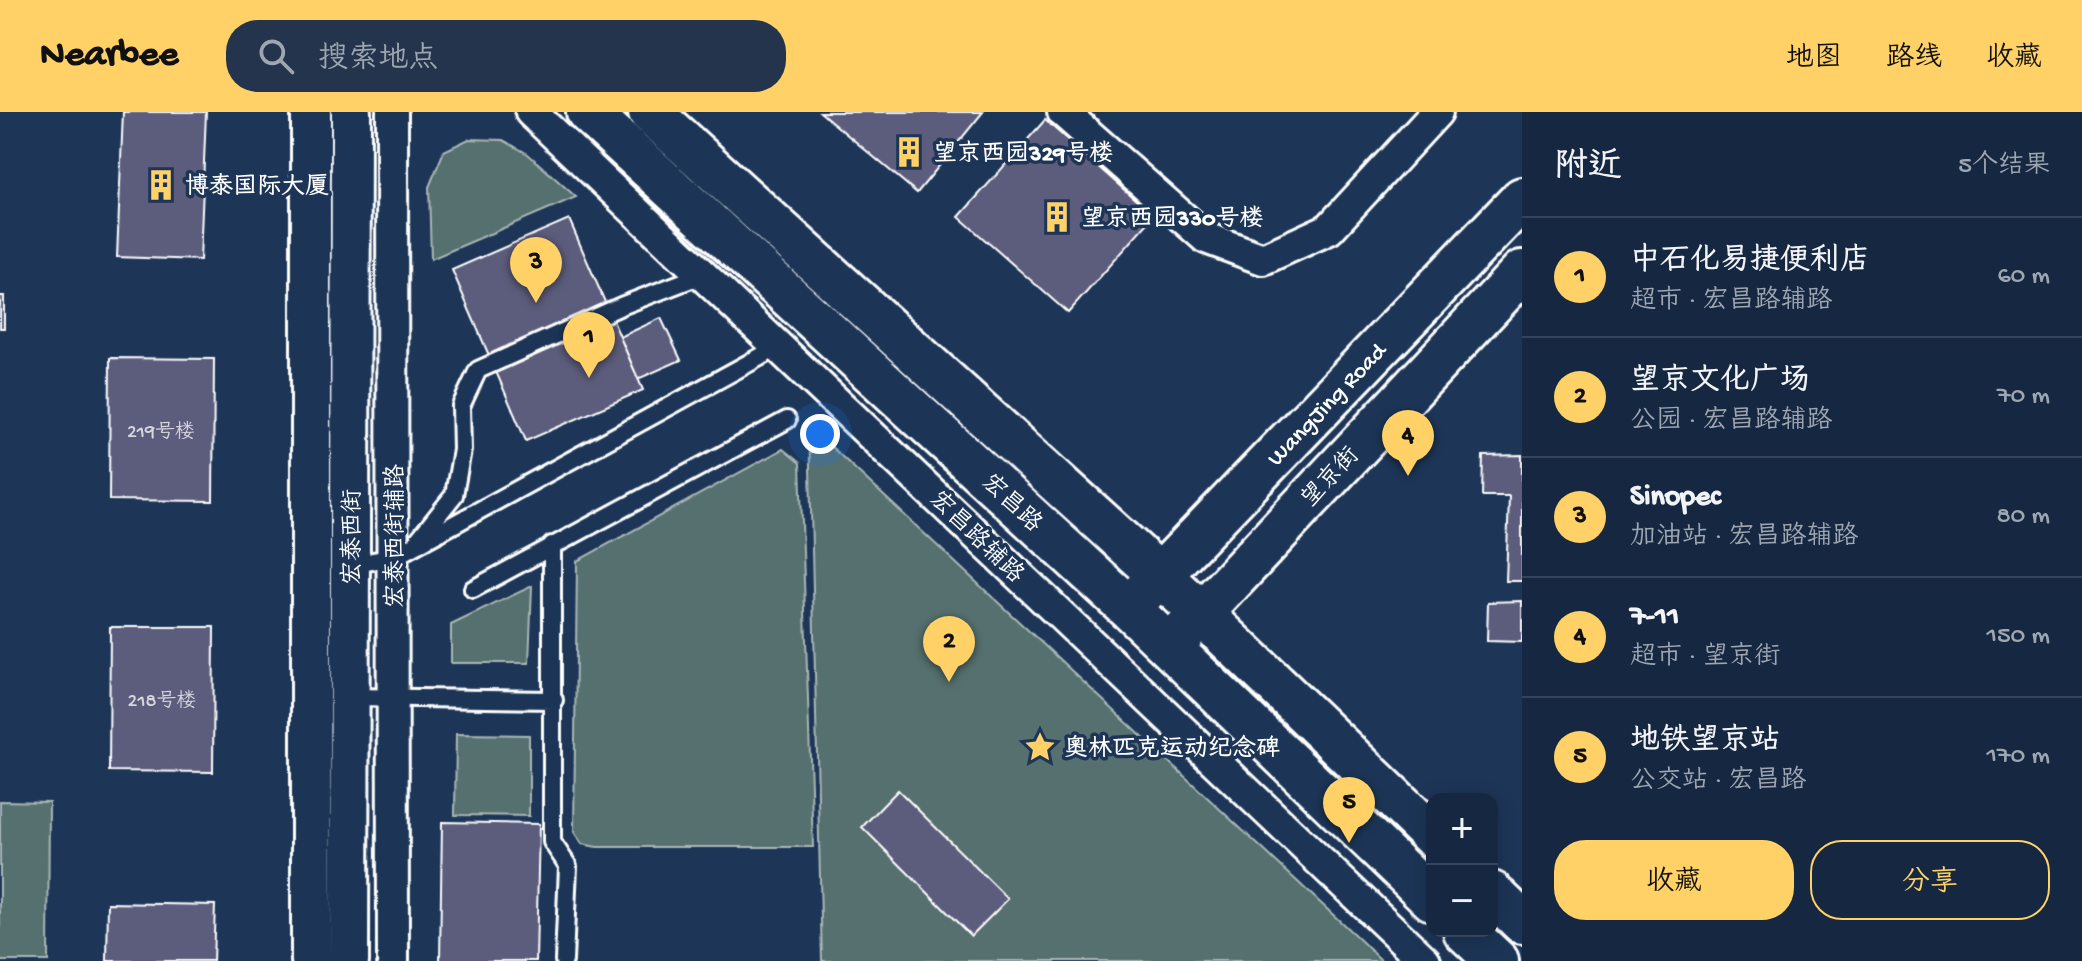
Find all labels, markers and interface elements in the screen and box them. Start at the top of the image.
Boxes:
search box [226,20,786,92]
text: Nearbee [40,34,178,78]
icon: search [254,34,298,78]
text: 搜索地点 [318,43,438,78]
text: 地图 [1786,43,1842,76]
text: 路线 [1886,43,1942,76]
text: 收藏 [1986,43,2042,76]
building icon: 望京西园329号楼 [892,135,926,169]
place label: 望京西园329号楼 [933,140,1113,170]
text: 附近 [1554,149,1622,189]
text: 5个结果 [1958,152,2050,183]
building icon: 博泰国际大厦 [144,168,178,202]
place label: 博泰国际大厦 [185,172,329,203]
building icon: 望京西园330号楼 [1040,200,1074,234]
place label: 望京西园330号楼 [1081,205,1264,235]
pin: 3 [510,237,562,303]
text: 中石化易捷便利店 [1630,245,1870,280]
text: 1 [1575,262,1585,293]
text: 60 m [1997,262,2050,293]
text: 超市 · 宏昌路辅路 [1630,287,1832,318]
pin: 1 [563,312,615,378]
street label: WangJing Road [1262,337,1395,473]
text: 望京文化广场 [1630,365,1810,400]
text: 2 [1574,382,1586,413]
text: 70 m [1997,382,2050,413]
text: 公园 · 宏昌路辅路 [1630,407,1832,438]
pin: 4 [1382,410,1434,476]
your location [800,414,840,454]
house number: 219号楼 [127,420,195,445]
street label: 望京街 [1296,441,1367,515]
street label: 宏泰西街辅路 [381,464,412,608]
street label: 宏昌路 [974,468,1048,540]
text: Sinopec [1630,481,1721,516]
street label: 宏昌路辅路 [922,485,1030,591]
street label: 宏泰西街 [339,489,369,585]
text: 3 [1573,502,1587,533]
text: 80 m [1996,502,2050,533]
text: 加油站 · 宏昌路辅路 [1630,523,1858,554]
text: 7-11 [1630,601,1679,636]
pin: 2 [923,616,975,682]
text: 4 [1574,622,1586,653]
text: 150 m [1986,622,2050,653]
text: 超市 · 望京街 [1630,643,1780,674]
house number: 218号楼 [128,689,196,714]
text: 地铁望京站 [1630,725,1780,760]
place icon: 奥林匹克运动纪念碑 [1023,730,1057,764]
place label: 奥林匹克运动纪念碑 [1064,734,1280,765]
text: 5 [1573,742,1587,773]
text: 170 m [1987,742,2050,773]
text: 公交站 · 宏昌路 [1630,767,1806,798]
pin: 5 [1323,777,1375,843]
map controls [1426,793,1498,937]
button: + [1426,793,1498,865]
button: 收藏 [1554,840,1794,920]
button: 分享 [1810,840,2050,920]
button: − [1426,865,1498,937]

